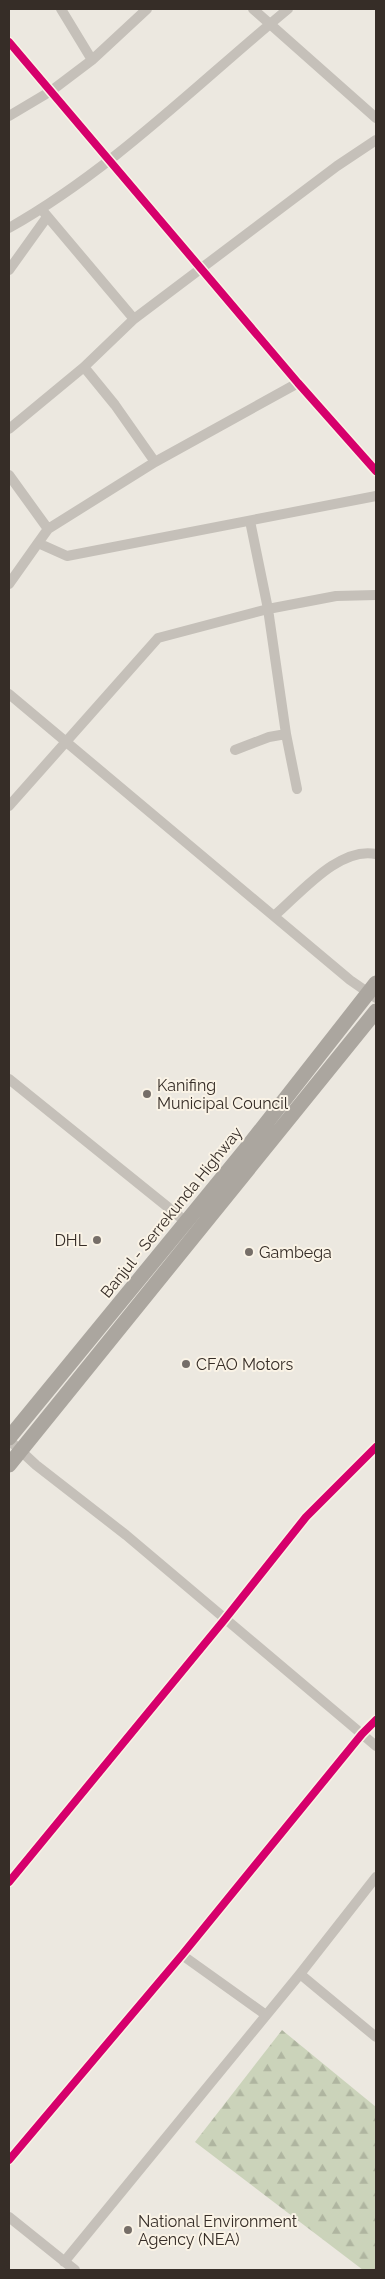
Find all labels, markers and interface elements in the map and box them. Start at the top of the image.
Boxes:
place label: Kanifing Municipal Council [157,1076,289,1113]
marker: Kanifing Municipal Council [141,1088,153,1100]
street label: Banjul - Serrekunda Highway [97,1123,246,1302]
place label: DHL [54,1231,88,1250]
marker: DHL [91,1234,103,1246]
place label: Gambega [259,1243,332,1262]
marker: Gambega [243,1246,255,1258]
place label: CFAO Motors [196,1355,294,1374]
marker: CFAO Motors [180,1358,192,1370]
place label: National Environment Agency (NEA) [138,2212,298,2249]
marker: National Environment Agency (NEA) [122,2224,134,2236]

